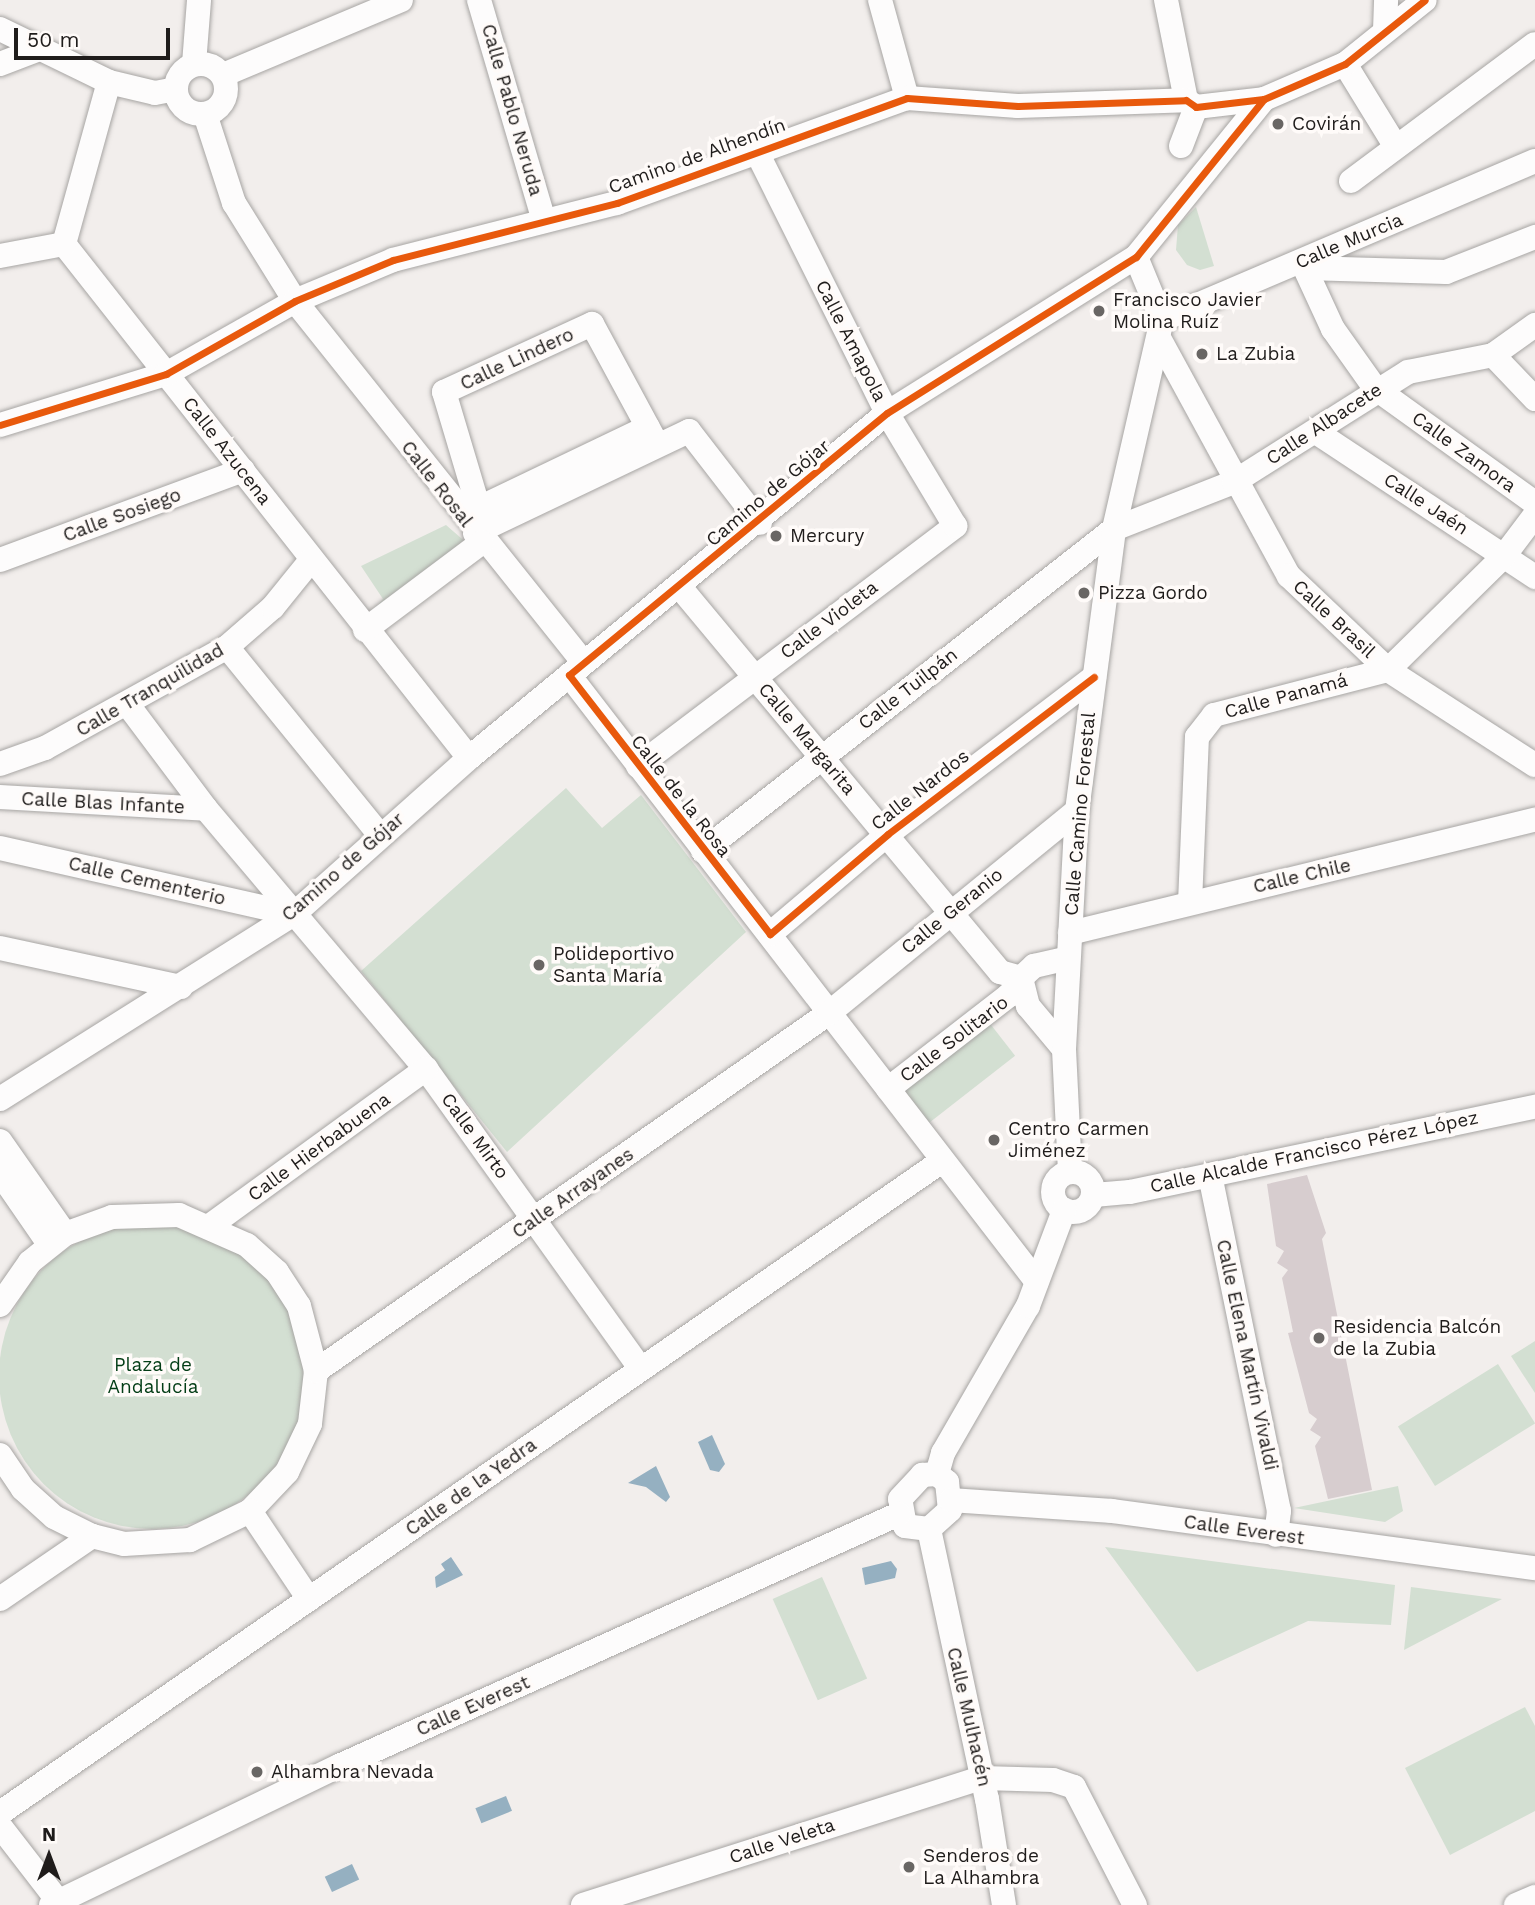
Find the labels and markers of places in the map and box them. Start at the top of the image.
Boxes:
place label: Covirán [1292,113,1361,135]
marker: Covirán [1270,116,1286,132]
place label: Francisco Javier Molina Ruíz [1113,289,1263,333]
marker: Francisco Javier Molina Ruíz [1091,303,1107,319]
place label: La Zubia [1216,343,1296,365]
marker: La Zubia [1194,346,1210,362]
place label: Mercury [790,525,864,547]
marker: Mercury [768,528,784,544]
place label: Pizza Gordo [1098,582,1208,604]
marker: Pizza Gordo [1076,585,1092,601]
place label: Polideportivo Santa María [553,943,674,987]
marker: Polideportivo Santa María [531,957,547,973]
place label: Centro Carmen Jiménez [1008,1118,1149,1162]
marker: Centro Carmen Jiménez [986,1132,1002,1148]
place label: Residencia Balcón de la Zubia [1333,1316,1502,1360]
marker: Residencia Balcón de la Zubia [1311,1330,1327,1346]
place label: Alhambra Nevada [271,1761,434,1783]
marker: Alhambra Nevada [249,1764,265,1780]
place label: Senderos de La Alhambra [923,1845,1041,1889]
marker: Senderos de La Alhambra [901,1859,917,1875]

